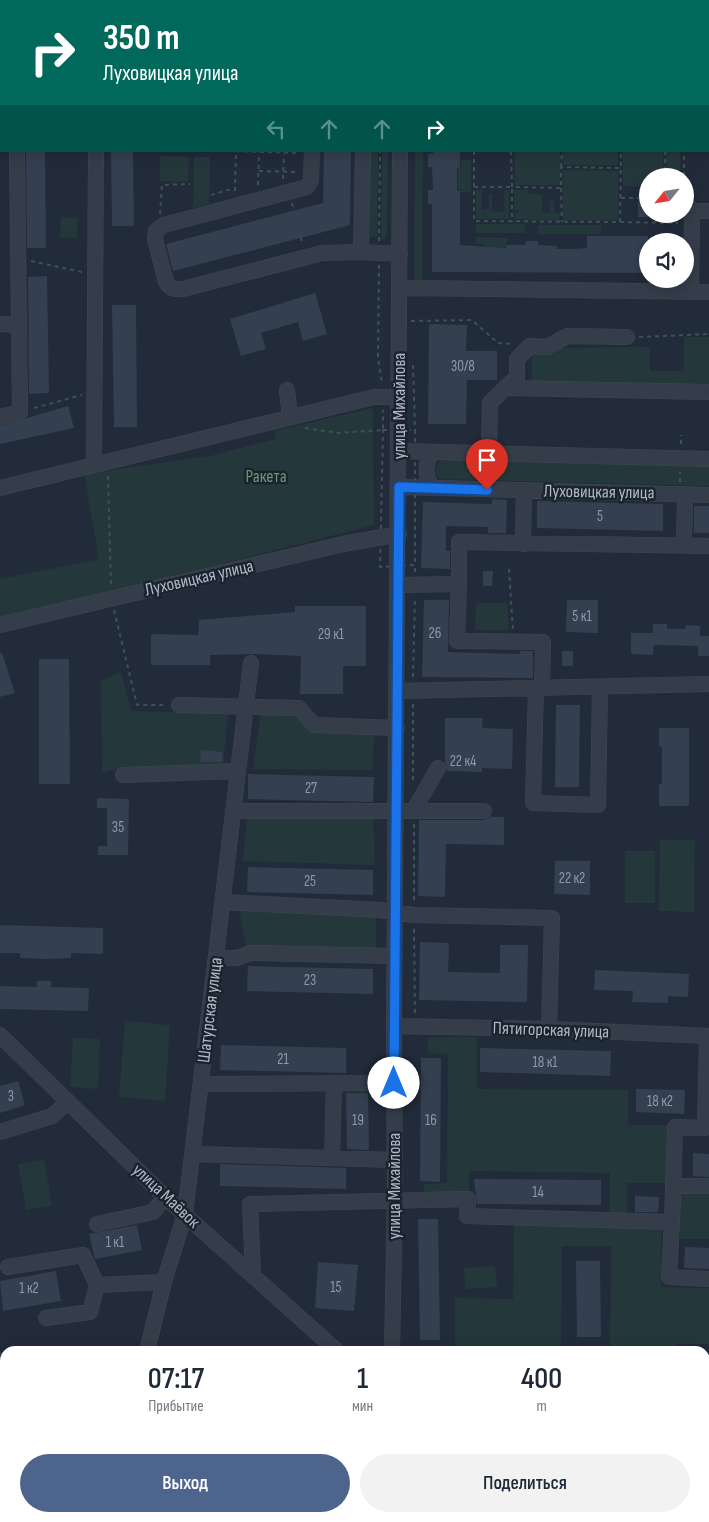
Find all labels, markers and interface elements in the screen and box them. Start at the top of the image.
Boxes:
text: 350 m [103,17,179,60]
icon: right [20,20,85,85]
text: Луховицкая улица [103,60,239,87]
icon: left [262,115,290,143]
icon: ahead [315,115,343,143]
icon: ahead [368,115,396,143]
icon: right [421,115,449,143]
north arrow [639,168,694,222]
map controls [639,168,694,288]
button: sound [639,233,694,288]
street label: улица Михайлова [389,353,410,459]
house number: 30/8 [451,357,475,376]
pin [466,439,508,490]
icon: arrive [473,446,501,474]
park label: Ракета [245,466,287,487]
street label: Луховицкая улица [543,481,655,503]
house number: 5 [597,507,603,526]
street label: Луховицкая улица [143,555,255,601]
house number: 5 к1 [572,607,592,626]
house number: 26 [429,624,441,643]
house number: 29 к1 [318,625,345,644]
house number: 22 к4 [450,752,476,771]
house number: 27 [305,779,317,798]
house number: 35 [112,818,124,837]
house number: 22 к2 [559,869,585,888]
house number: 25 [304,872,316,891]
street label: Шатурская улица [193,956,227,1064]
house number: 23 [304,971,316,990]
street label: Пятигорская улица [492,1017,610,1043]
house number: 21 [277,1050,289,1069]
house number: 18 к1 [532,1053,558,1072]
position arrow [367,1056,419,1108]
house number: 3 [8,1087,14,1106]
house number: 18 к2 [647,1092,673,1111]
house number: 19 [352,1111,364,1130]
house number: 16 [425,1111,437,1130]
street label: улица Михайлова [384,1133,405,1239]
street label: улица Маёвок [128,1159,204,1233]
house number: 14 [532,1183,544,1202]
house number: 1 к1 [106,1233,125,1252]
house number: 15 [330,1278,342,1297]
house number: 1 к2 [19,1279,39,1298]
text: 07:17 [148,1361,204,1397]
text: 1 [357,1361,368,1397]
text: 400 [521,1361,562,1397]
text: Прибытие [148,1397,204,1416]
text: мин [352,1397,373,1416]
text: m [536,1397,547,1416]
button: Выход [20,1454,350,1512]
button: Поделиться [360,1454,690,1512]

